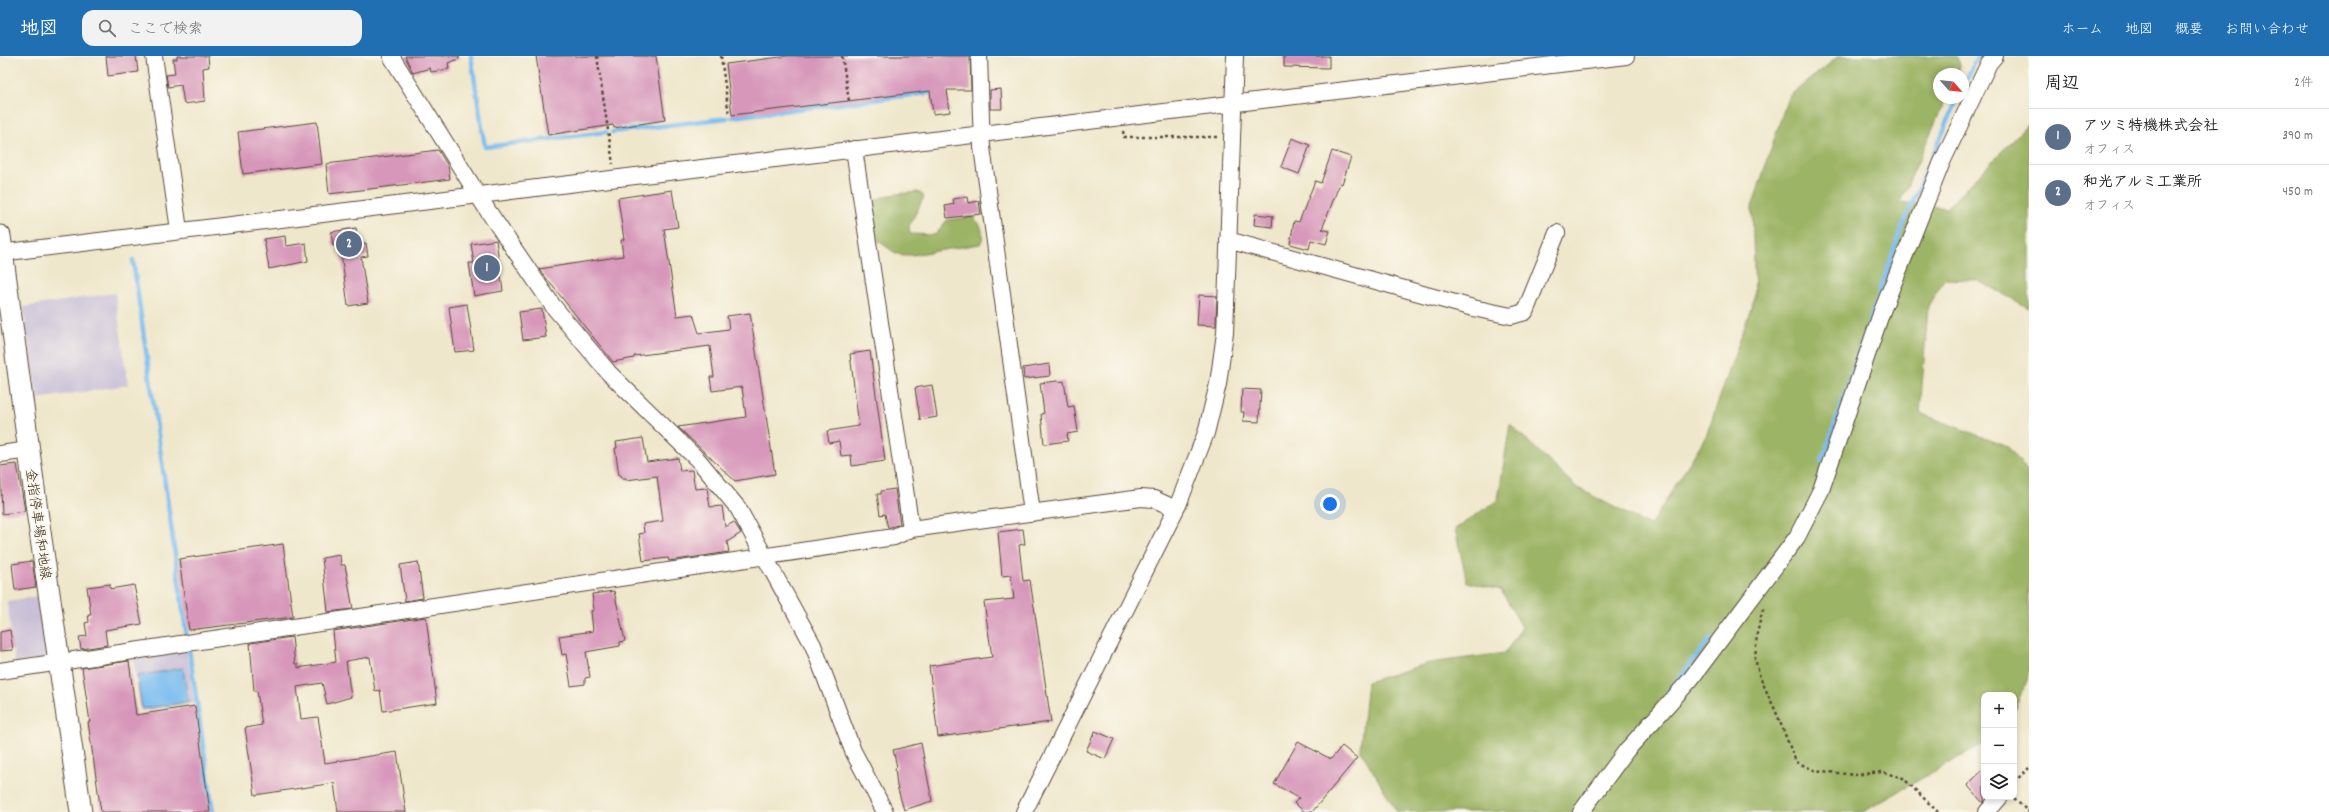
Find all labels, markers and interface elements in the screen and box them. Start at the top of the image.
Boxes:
search box [82,10,362,46]
text: 地図 [20,17,58,44]
icon: search [96,17,118,39]
text: ここで検索 [128,19,203,41]
text: ホーム [2062,20,2103,40]
text: 地図 [2125,20,2153,40]
text: 概要 [2175,20,2203,40]
text: お問い合わせ [2225,20,2309,40]
north arrow [1933,68,1969,104]
text: 周辺 [2045,73,2079,97]
text: 2件 [2294,74,2313,93]
text: アツミ特機株式会社 [2083,116,2218,138]
text: 1 [2057,127,2059,146]
text: 390 m [2282,127,2313,146]
text: オフィス [2083,141,2135,160]
text: 和光アルミ工業所 [2083,172,2202,194]
text: 2 [2055,183,2061,202]
text: 450 m [2283,183,2313,202]
text: オフィス [2083,197,2135,216]
pin: 2 [336,229,362,259]
pin: 1 [474,253,500,283]
street label: 金指停車場和地線 [19,467,55,581]
your location [1320,494,1340,514]
map controls [1981,692,2017,800]
button: + [1981,692,2017,728]
button: − [1981,728,2017,764]
button: layers [1981,764,2017,800]

